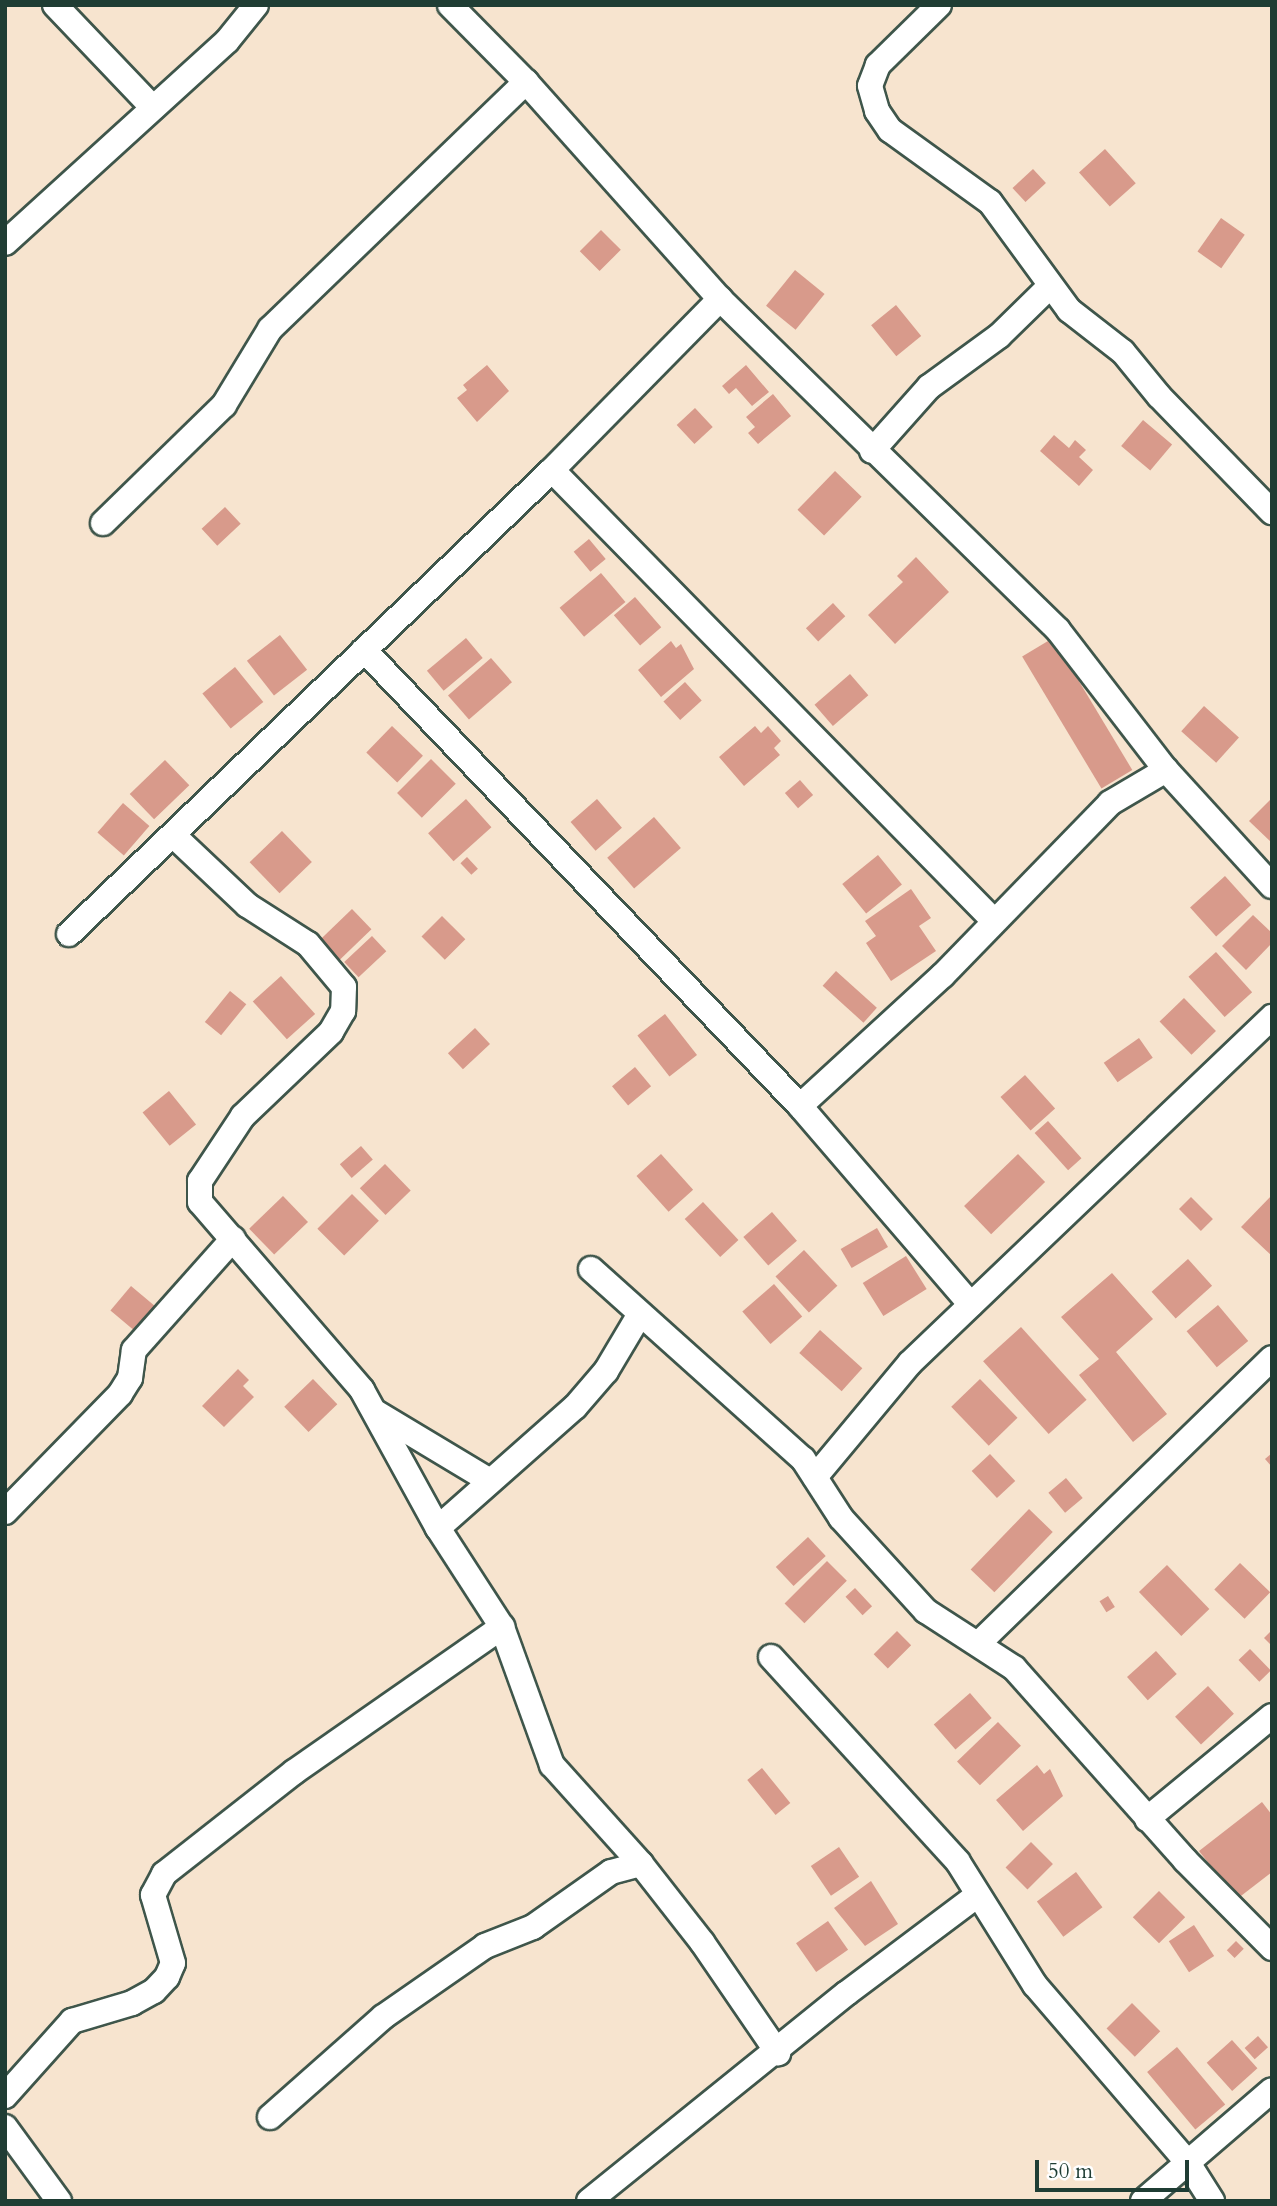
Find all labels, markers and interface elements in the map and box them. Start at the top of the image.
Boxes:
scale bar [1039,2146,1193,2190]
text: 50 m [1048,2157,1093,2186]

